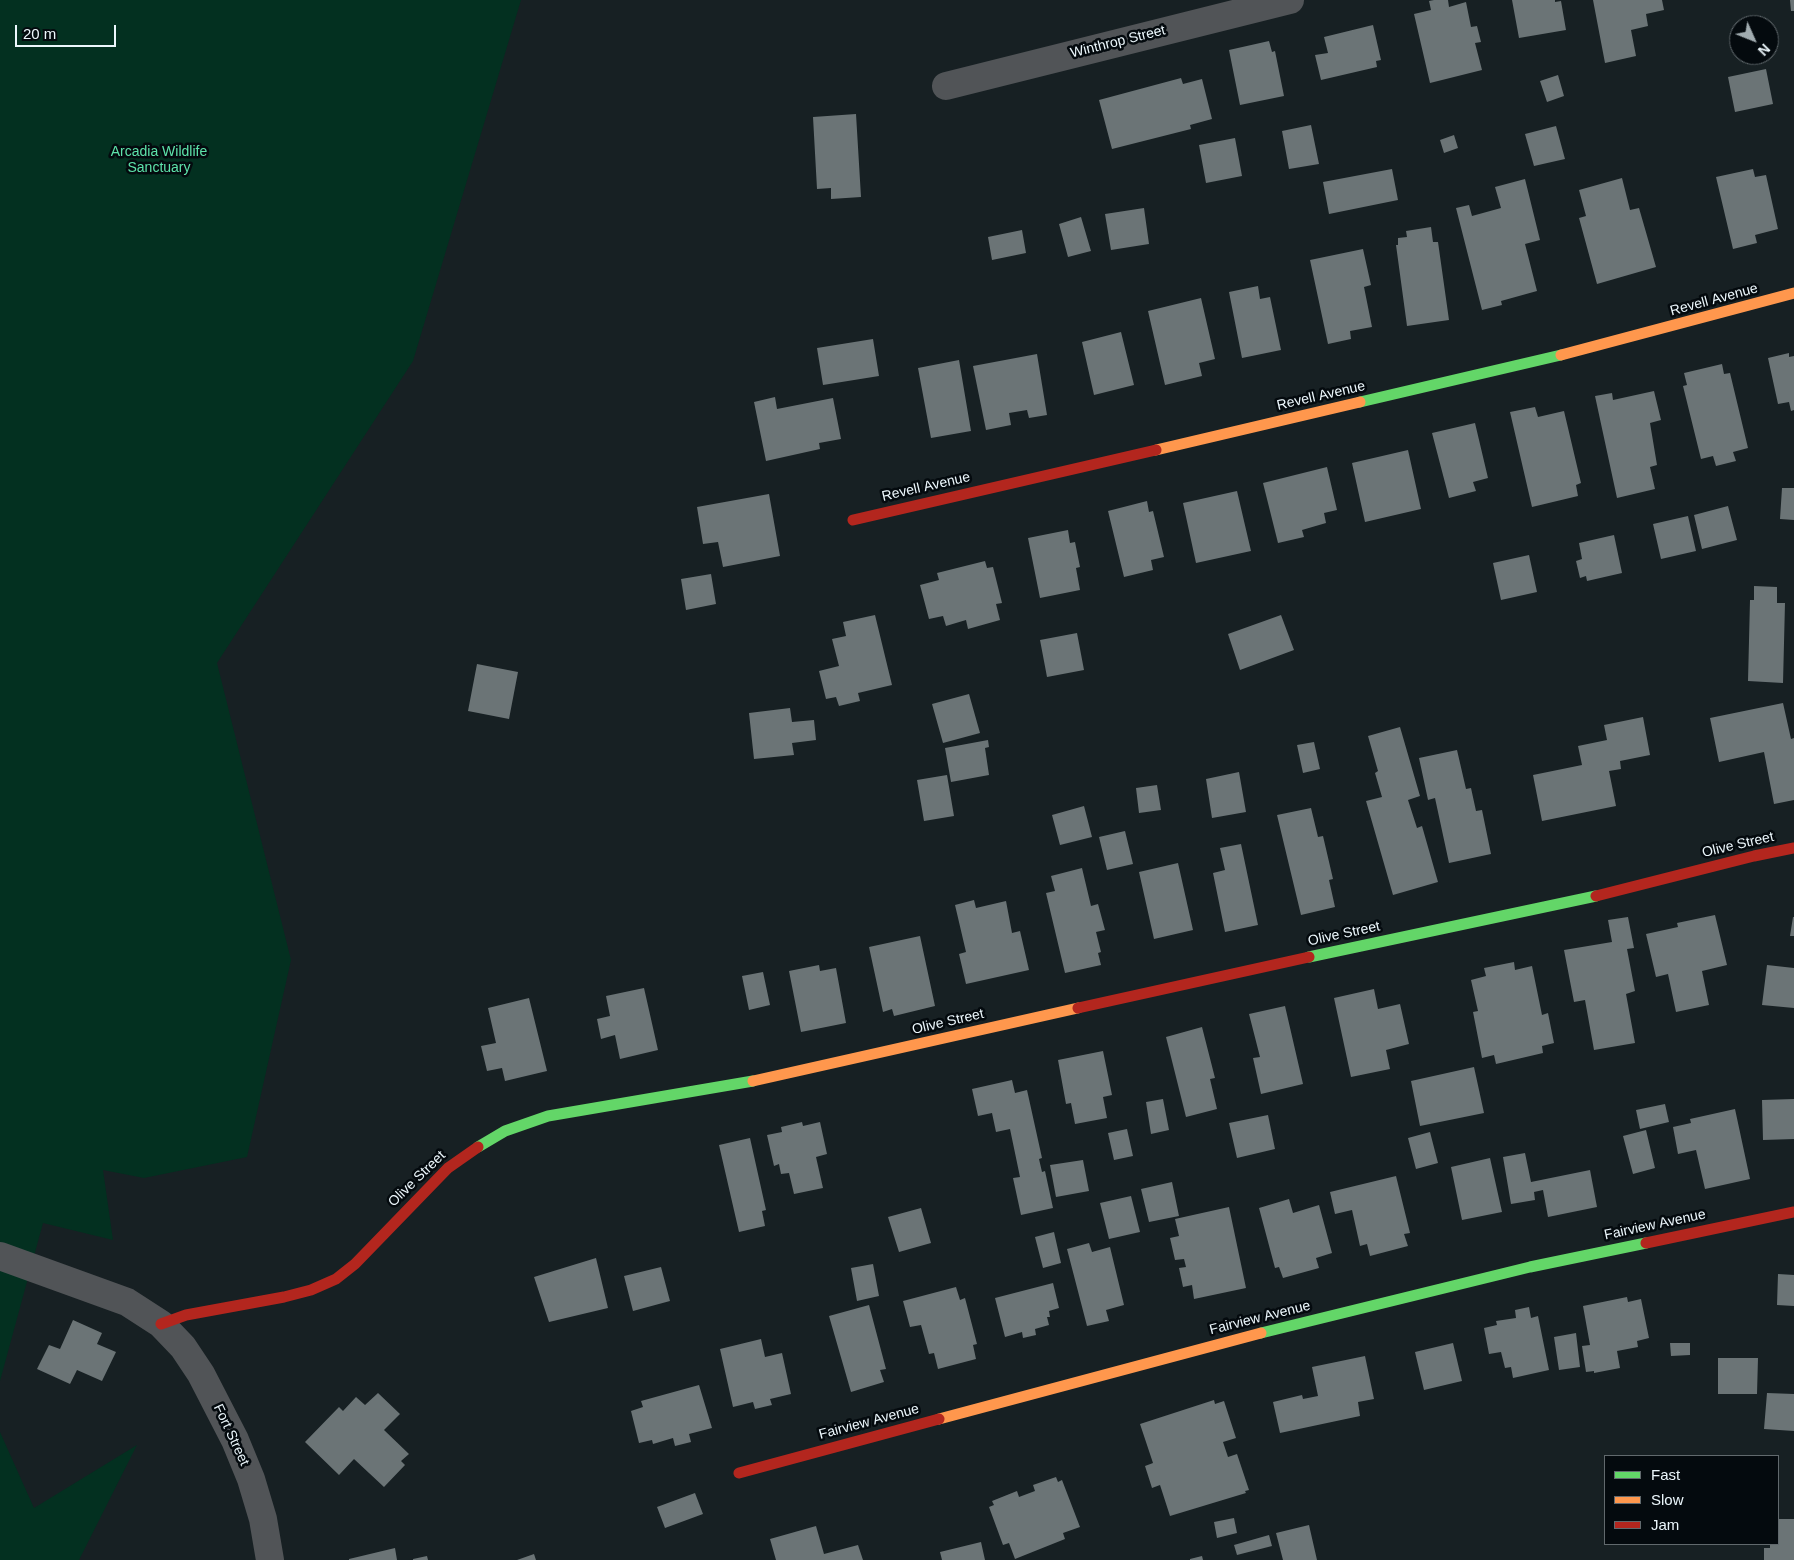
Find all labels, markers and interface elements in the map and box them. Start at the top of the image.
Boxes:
scale bar [18,15,119,47]
north arrow [1729,15,1779,65]
street label: Winthrop Street [1069,22,1167,62]
text: 20 m [23,25,56,42]
text: N [1755,41,1773,59]
park label: Arcadia Wildlife Sanctuary [111,144,207,176]
street label: Revell Avenue [1668,280,1760,320]
street label: Revell Avenue [1275,378,1367,414]
street label: Revell Avenue [880,469,972,505]
street label: Olive Street [1700,829,1776,861]
street label: Olive Street [1306,918,1382,950]
street label: Olive Street [910,1006,986,1038]
street label: Olive Street [385,1148,449,1210]
street label: Fairview Avenue [1603,1206,1707,1244]
street label: Fairview Avenue [1208,1297,1312,1339]
street label: Fort Street [209,1401,253,1469]
street label: Fairview Avenue [817,1401,921,1443]
legend [1604,1455,1779,1545]
text: Fast [1651,1466,1680,1483]
text: Slow [1651,1491,1684,1508]
text: Jam [1651,1516,1679,1533]

